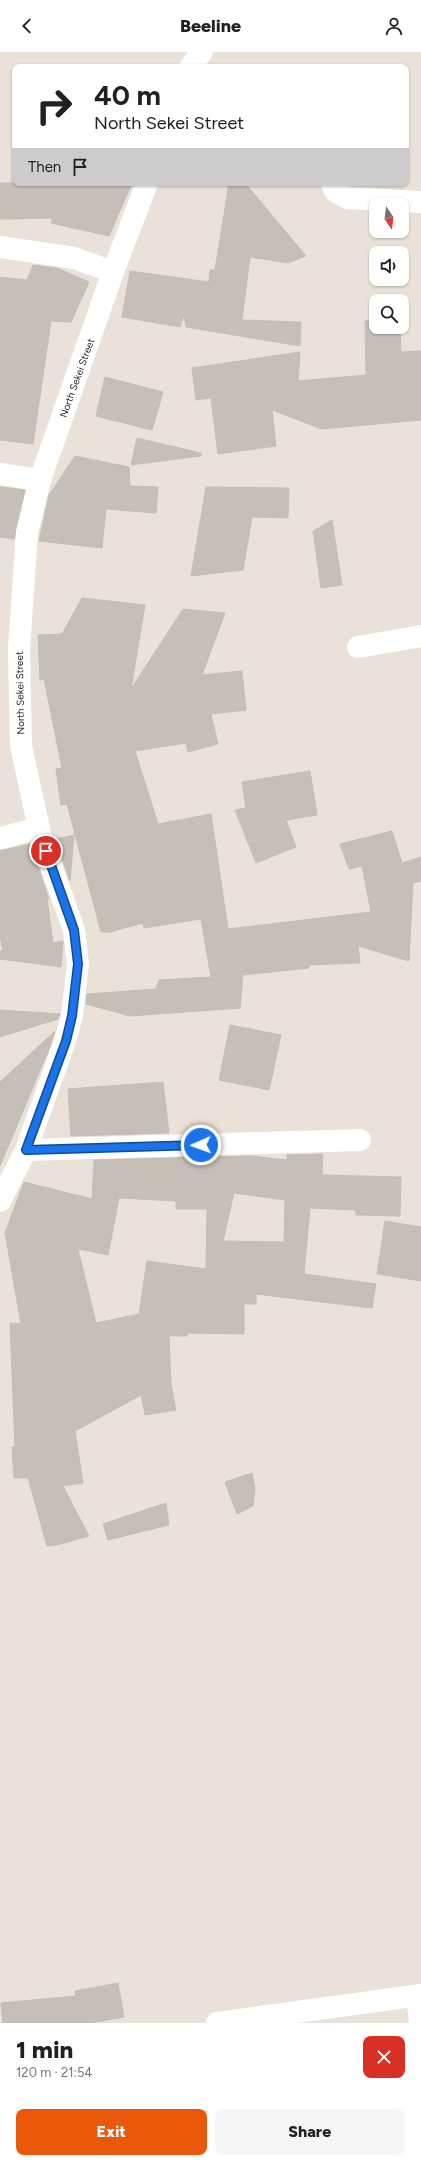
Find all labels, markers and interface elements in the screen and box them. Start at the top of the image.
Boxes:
icon: back [16,15,38,37]
text: Beeline [180,15,241,37]
icon: person [383,15,405,37]
text: 40 m [94,78,161,112]
icon: right [28,80,80,132]
text: North Sekei Street [94,112,244,134]
icon: arrive [69,156,91,178]
text: Then [28,158,61,176]
north arrow [369,198,409,238]
map controls [369,198,409,334]
button: sound [369,246,409,286]
button: search [369,294,409,334]
street label: North Sekei Street [57,336,97,419]
street label: North Sekei Street [13,651,27,735]
pin [29,834,63,868]
icon: arrive [35,840,57,862]
position arrow [180,1124,222,1166]
text: 1 min [16,2035,73,2064]
button: close [363,2036,405,2078]
text: 120 m · 21:54 [16,2065,92,2080]
button: Exit [16,2109,207,2155]
button: Share [215,2109,405,2155]

